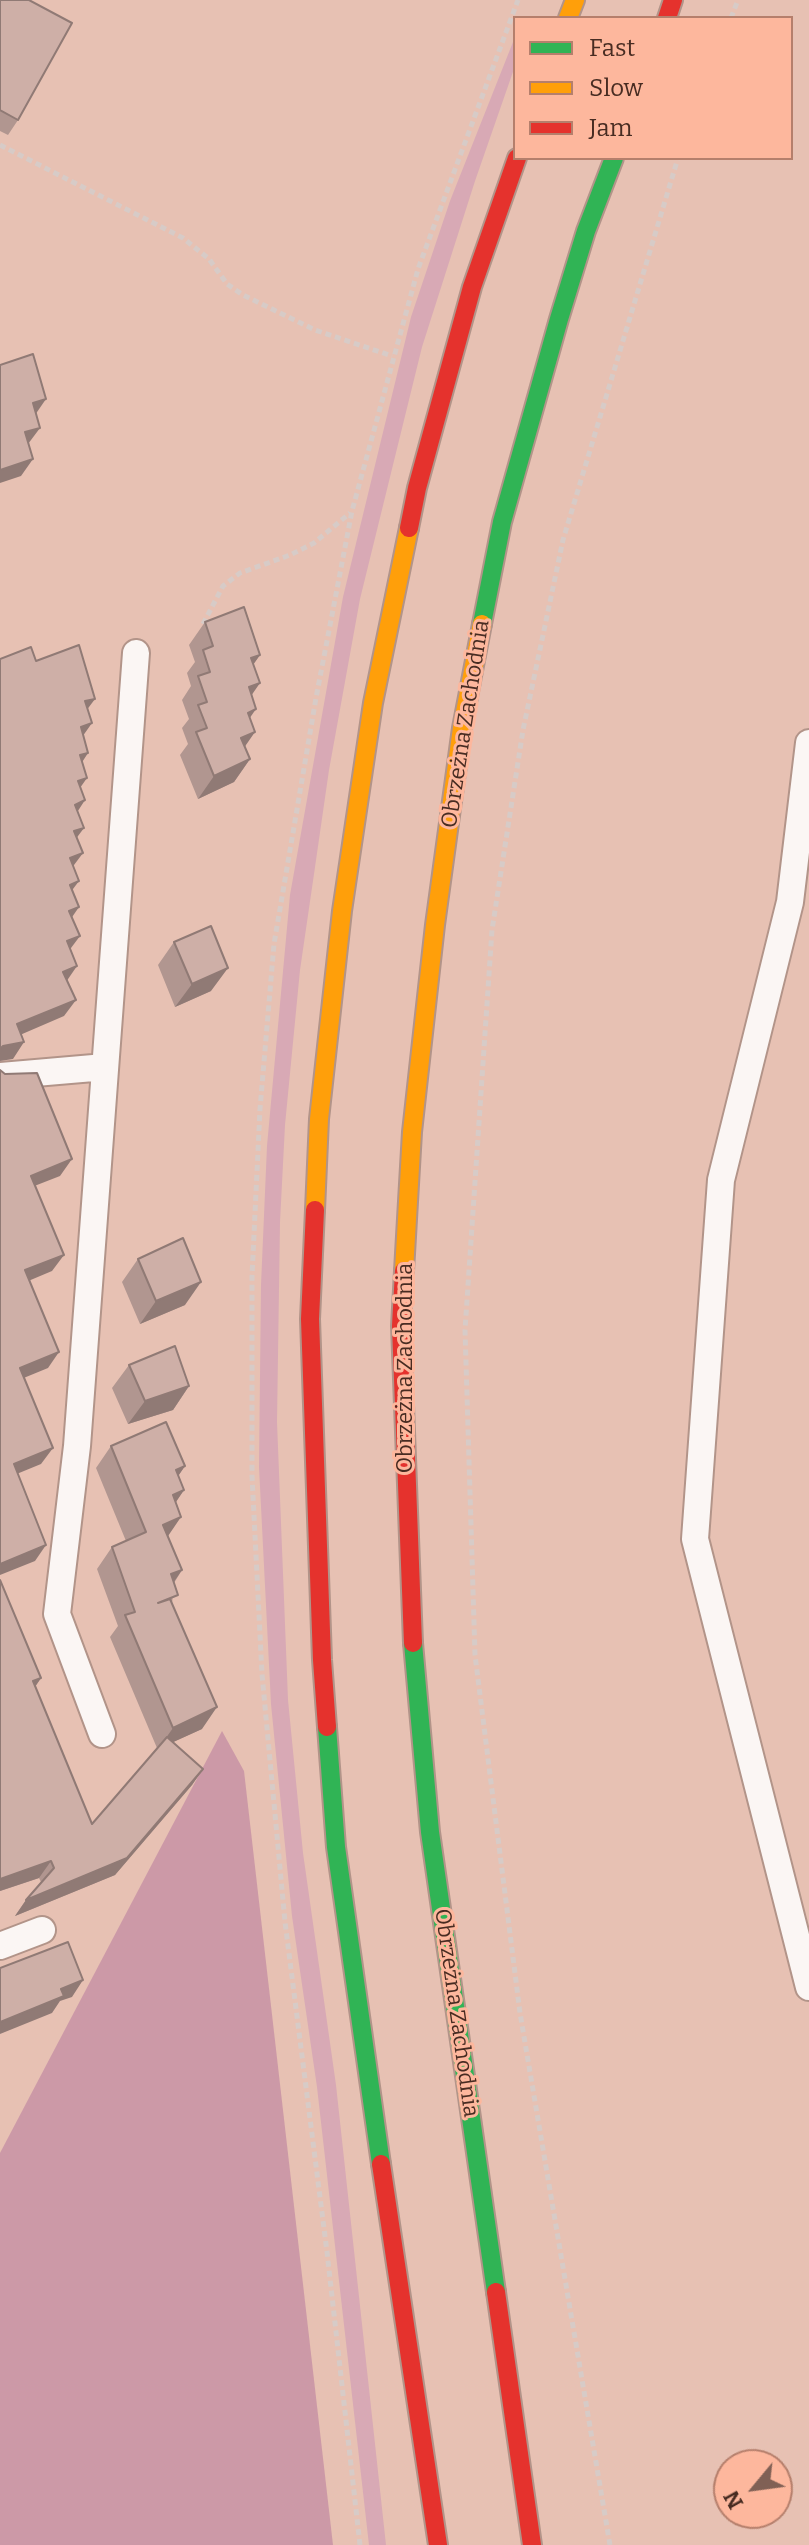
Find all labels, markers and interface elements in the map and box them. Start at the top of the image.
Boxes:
legend [513,16,793,160]
text: Fast [589,34,635,62]
text: Slow [589,74,643,102]
text: Jam [589,114,632,142]
street label: Obrzeżna Zachodnia [437,618,495,830]
street label: Obrzeżna Zachodnia [393,1263,419,1473]
street label: Obrzeżna Zachodnia [428,1907,484,2119]
north arrow [713,2449,793,2529]
text: N [717,2486,749,2514]

